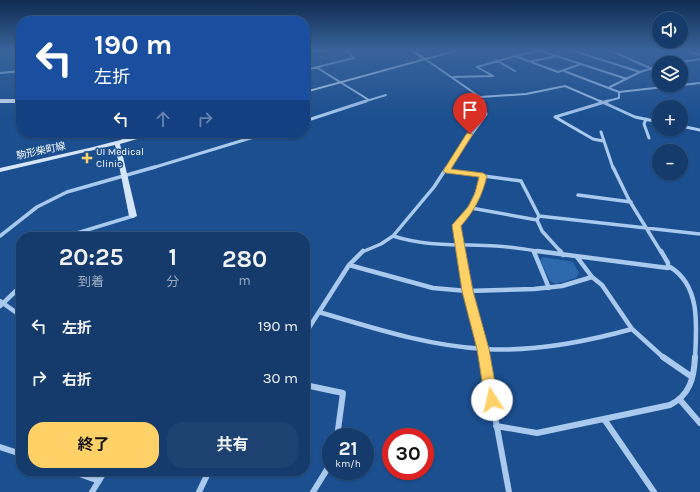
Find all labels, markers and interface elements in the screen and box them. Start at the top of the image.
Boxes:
map controls [652,12,688,180]
button: sound [652,12,688,48]
text: 190 m [94,28,172,61]
icon: left [28,32,80,84]
button: layers [652,56,688,92]
text: 左折 [94,66,130,88]
pin [453,93,487,134]
icon: arrive [459,99,481,121]
button: + [652,100,688,136]
icon: left [110,108,132,130]
icon: ahead [152,108,174,130]
icon: right [194,108,216,130]
street label: 駒形柴町線 [15,140,67,162]
button: − [652,144,688,180]
place label: UI Medical Clinic [96,146,144,170]
marker: UI Medical Clinic [81,152,93,164]
text: 20:25 [59,243,123,271]
text: 1 [168,243,177,271]
text: 280 [222,245,267,273]
text: m [239,273,251,288]
text: 到着 [78,274,104,289]
text: 分 [166,274,179,289]
icon: left [28,315,50,337]
text: 190 m [258,317,298,335]
text: 左折 [62,319,92,337]
icon: right [28,367,50,389]
text: 30 m [263,369,298,387]
text: 右折 [62,371,92,389]
position arrow [471,379,513,421]
button: 終了 [28,422,159,468]
button: 共有 [167,422,298,468]
speed limit sign: 30 [382,428,434,480]
text: 21 [338,437,358,460]
text: km/h [335,458,361,470]

